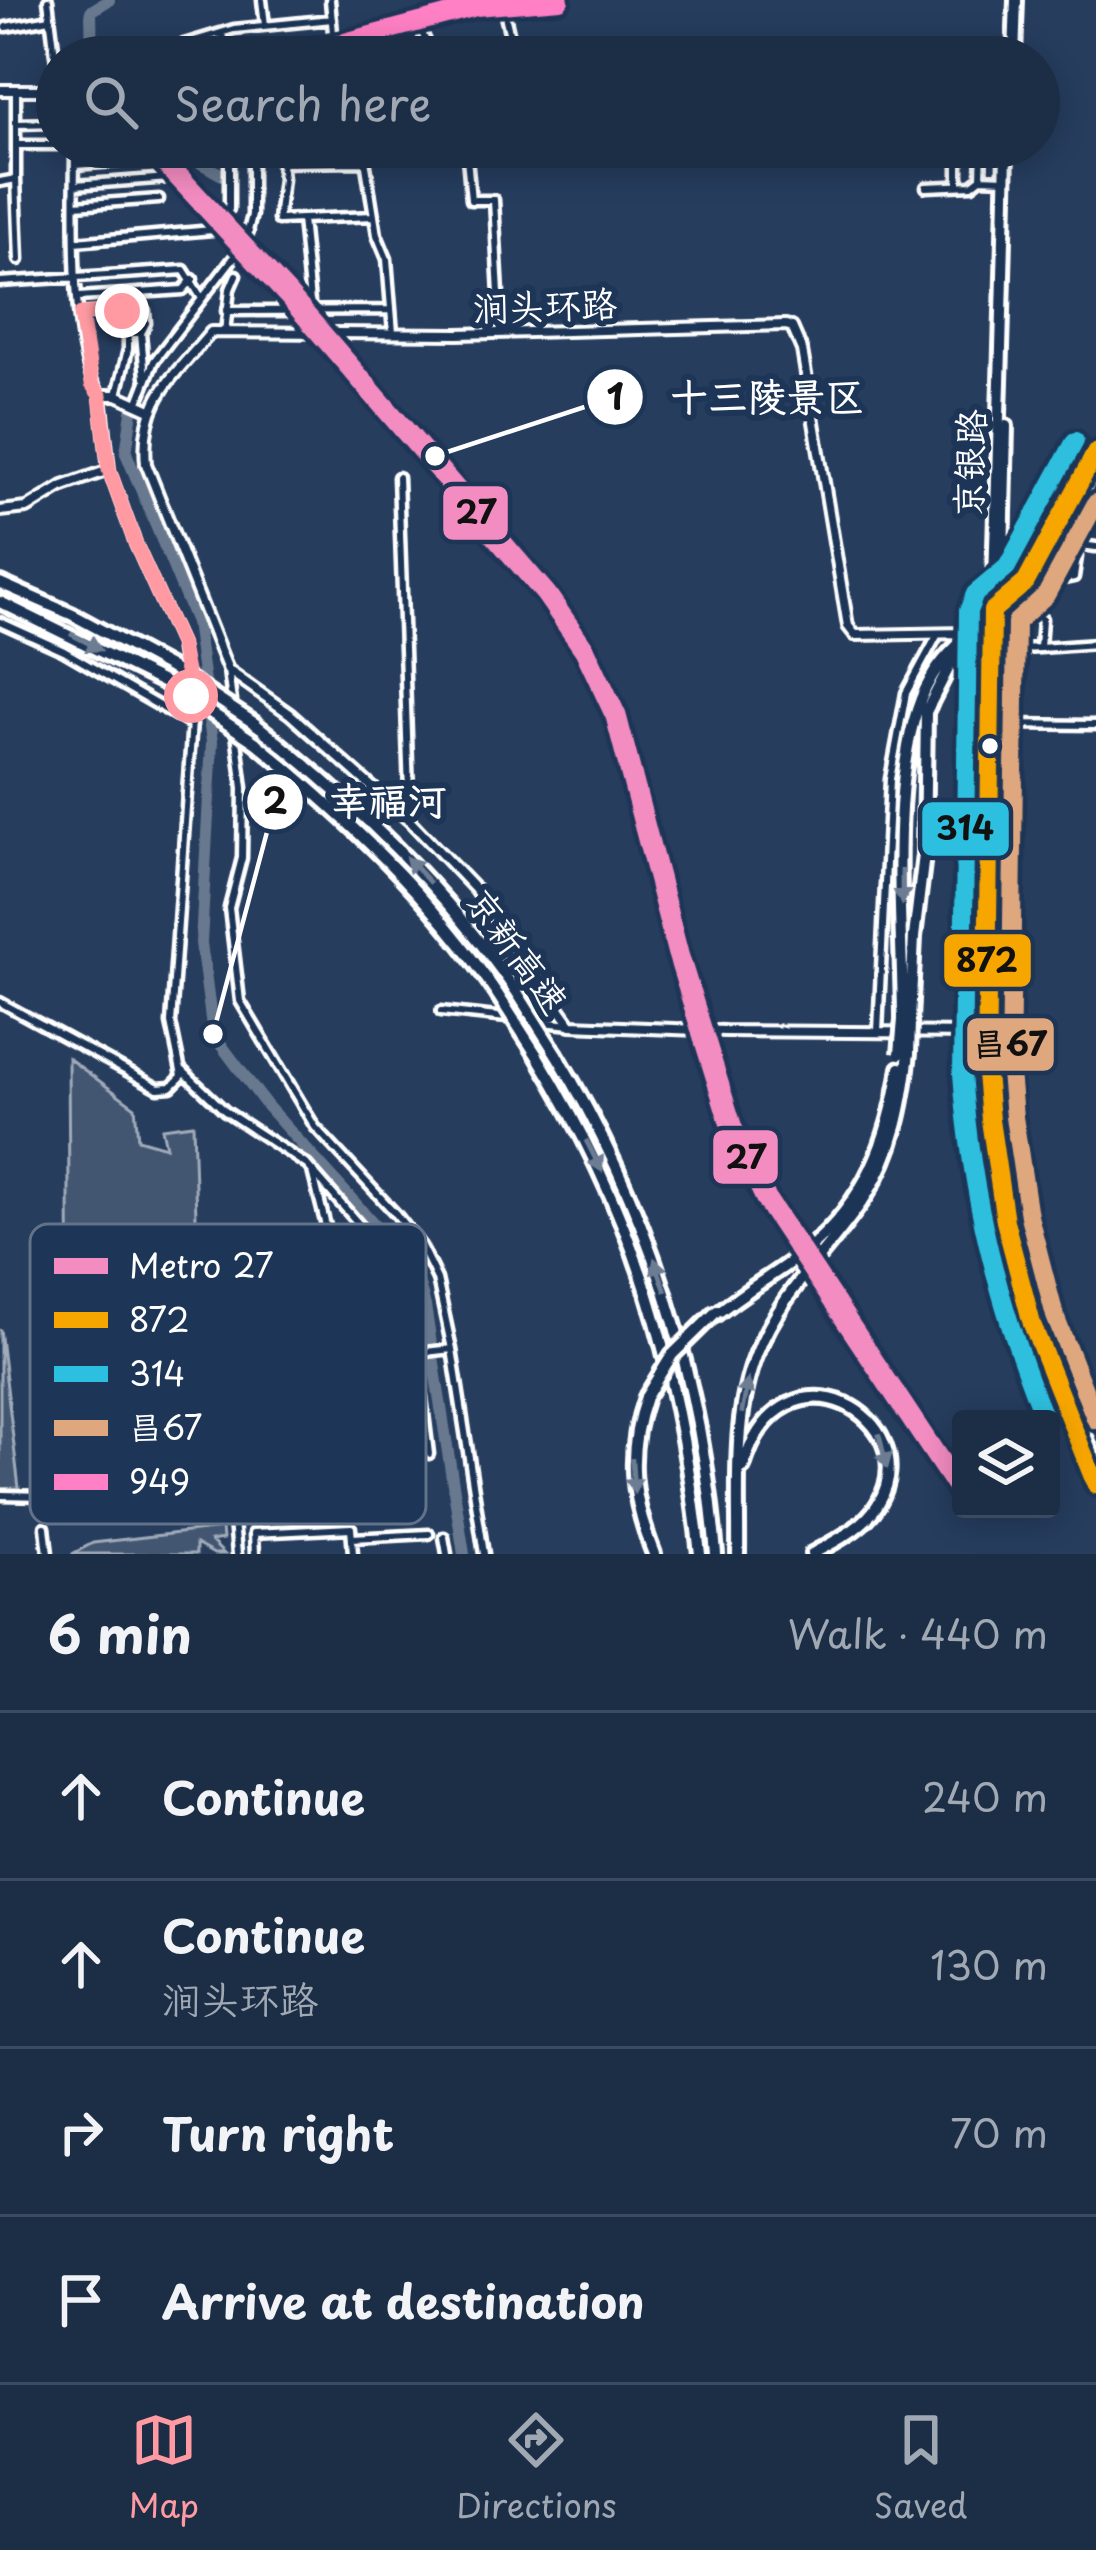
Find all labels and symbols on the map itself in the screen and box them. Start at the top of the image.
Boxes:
street label: 涧头环路 [472,275,618,333]
route end [95,284,149,338]
callout: 十三陵景区 [585,360,888,435]
text: 十三陵景区 [669,365,865,424]
text: 1 [606,368,624,422]
street label: 京银路 [939,408,997,518]
line badge: 27 [441,484,510,542]
text: 27 [455,485,497,535]
one-way arrow [69,632,104,652]
route start [164,669,218,723]
unlabelled marker [979,735,1001,757]
callout: 幸福河 [245,764,470,839]
text: 幸福河 [329,769,447,828]
text: 2 [262,772,288,826]
line badge: 314 [920,800,1011,858]
text: 314 [936,801,994,851]
one-way arrow [405,856,433,885]
one-way arrow [892,869,912,907]
street label: 京新高速 [455,876,583,1024]
line badge: 872 [942,932,1033,989]
text: 872 [956,933,1018,983]
line badge: 昌67 [965,1016,1056,1073]
text: 昌67 [973,1017,1047,1067]
line badge: 27 [711,1128,780,1186]
text: 27 [725,1130,767,1180]
one-way arrow [583,1138,603,1173]
legend [30,1224,426,1524]
text: Metro 27 [129,1239,273,1289]
one-way arrow [650,1257,668,1293]
text: 872 [129,1293,190,1343]
text: 314 [129,1347,185,1397]
one-way arrow [736,1376,755,1414]
text: 昌67 [129,1401,202,1451]
one-way arrow [874,1433,893,1470]
text: 949 [129,1455,190,1505]
one-way arrow [624,1458,643,1495]

